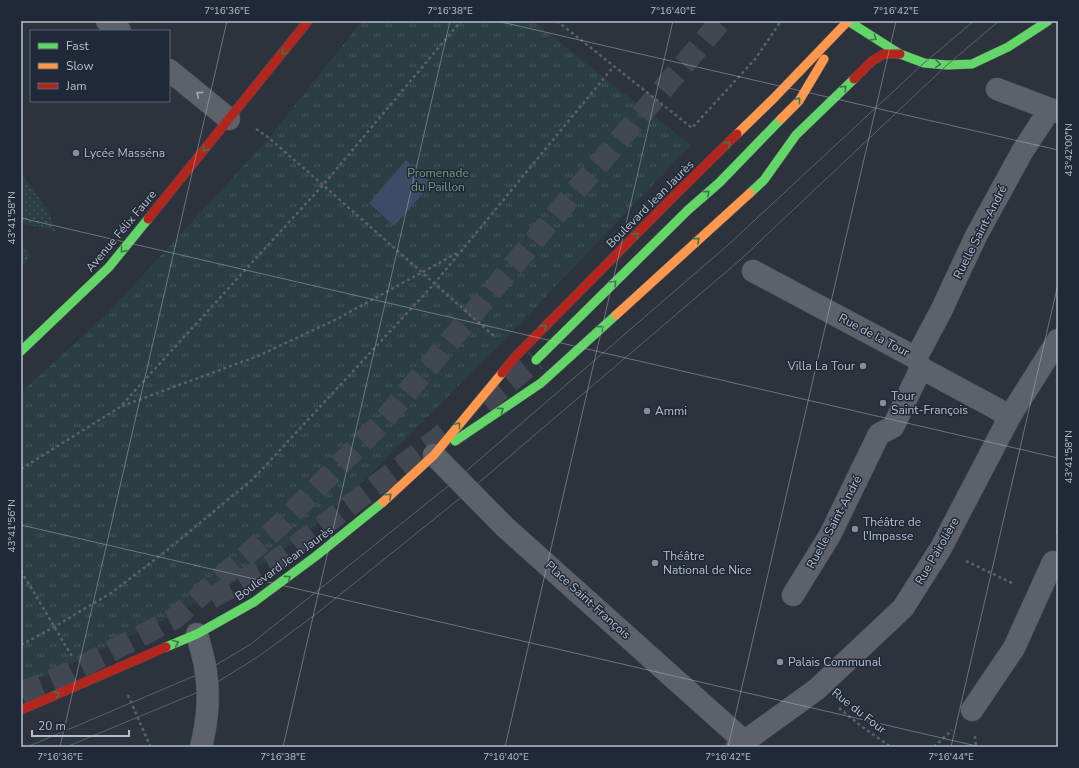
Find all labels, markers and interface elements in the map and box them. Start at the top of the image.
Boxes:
text: 7°16'36"E [204,4,250,18]
text: 7°16'38"E [427,4,473,18]
text: 7°16'40"E [650,4,696,18]
text: 7°16'42"E [873,4,919,18]
legend [30,30,170,102]
one-way arrow [870,33,877,41]
text: Fast [66,38,89,54]
one-way arrow [282,47,289,54]
text: Slow [66,58,94,74]
one-way arrow [935,59,941,68]
text: Jam [65,78,87,94]
one-way arrow [839,85,847,93]
one-way arrow [197,92,204,99]
one-way arrow [793,98,800,105]
text: 43°42'00"N [1062,123,1076,177]
one-way arrow [723,141,731,149]
place label: Lycée Masséna [84,145,165,161]
one-way arrow [202,145,209,152]
marker: Lycée Masséna [71,148,81,158]
street label: Boulevard Jean Jaurès [603,156,698,251]
park label: Promenade du Paillon [407,165,469,195]
street label: Ruelle Saint-André [949,182,1011,282]
street label: Avenue Félix Faure [82,187,160,275]
text: 43°41'58"N [5,191,19,245]
one-way arrow [702,191,710,198]
one-way arrow [631,232,639,240]
one-way arrow [692,237,700,245]
one-way arrow [120,246,127,253]
one-way arrow [609,280,617,288]
street label: Rue de la Tour [836,310,913,361]
one-way arrow [539,324,547,332]
one-way arrow [596,325,604,332]
place label: Villa La Tour [786,358,856,374]
marker: Villa La Tour [858,361,868,371]
place label: Tour Saint-François [891,388,968,418]
marker: Tour Saint-François [878,398,888,408]
place label: Ammi [655,403,687,419]
marker: Ammi [642,406,652,416]
one-way arrow [497,407,504,415]
one-way arrow [454,423,461,430]
text: 43°41'58"N [1062,430,1076,484]
street label: Ruelle Saint-André [803,473,865,571]
one-way arrow [384,493,392,501]
text: 43°41'56"N [5,499,19,553]
place label: Théâtre de l'Impasse [863,514,921,544]
street label: Rue Pairolière [911,515,963,587]
street label: Boulevard Jean Jaurès [232,522,337,604]
marker: Théâtre de l'Impasse [850,524,860,534]
place label: Théâtre National de Nice [663,548,752,578]
street label: Place Saint-François [542,557,634,643]
marker: Théâtre National de Nice [650,558,660,568]
one-way arrow [284,575,291,582]
one-way arrow [172,639,179,647]
place label: Palais Communal [788,654,882,670]
marker: Palais Communal [775,657,785,667]
street label: Rue du Four [828,685,890,738]
one-way arrow [52,691,60,699]
scale bar [32,712,129,738]
text: 20 m [38,718,66,734]
text: 7°16'36"E [37,750,83,764]
text: 7°16'38"E [260,750,306,764]
text: 7°16'40"E [483,750,529,764]
text: 7°16'42"E [705,750,751,764]
text: 7°16'44"E [928,750,974,764]

